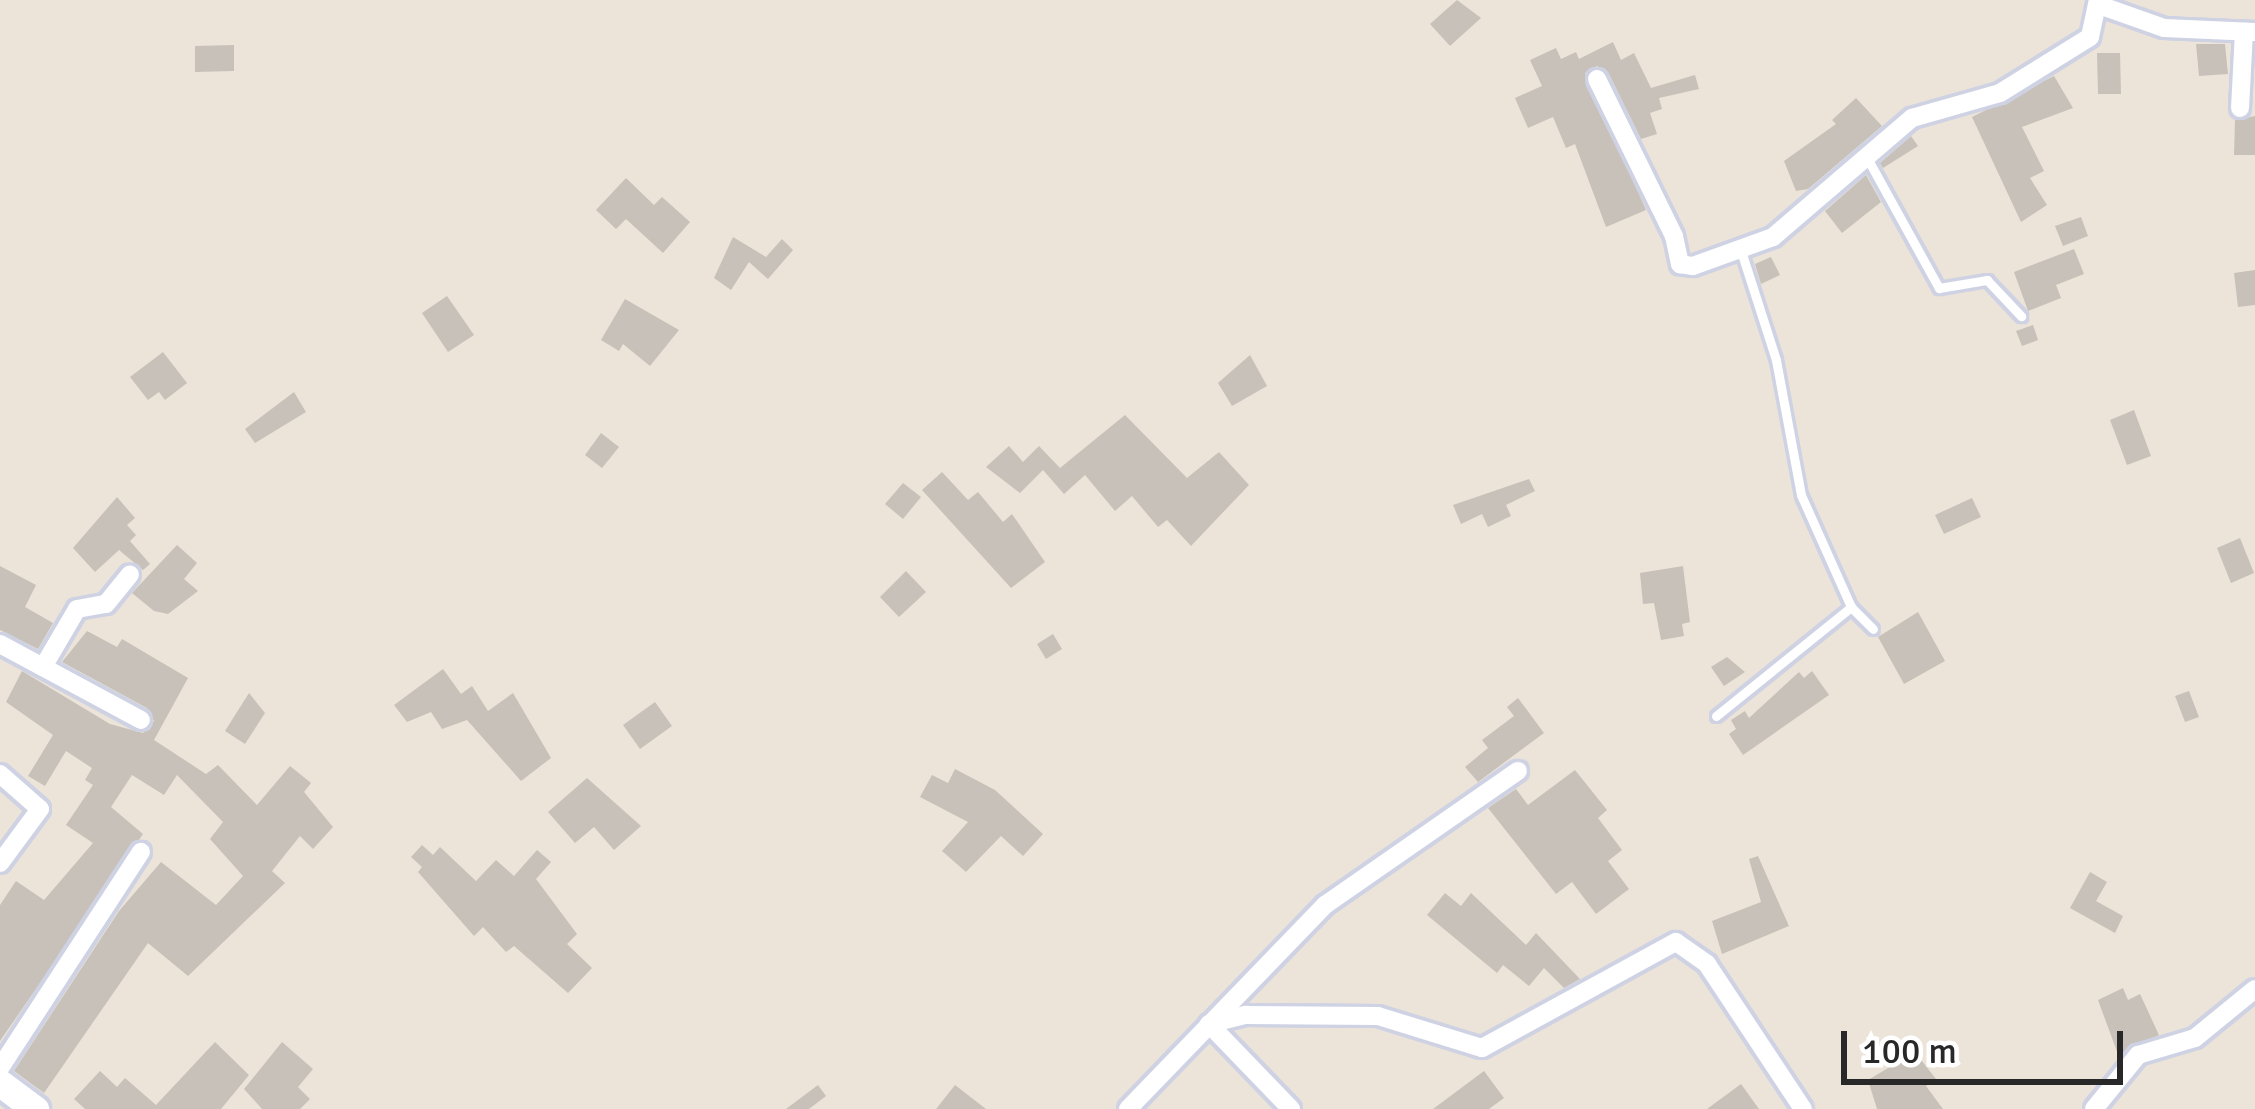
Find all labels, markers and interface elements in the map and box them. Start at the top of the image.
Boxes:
scale bar [1847,1007,2129,1081]
text: 100 m [1862,1029,1957,1074]

